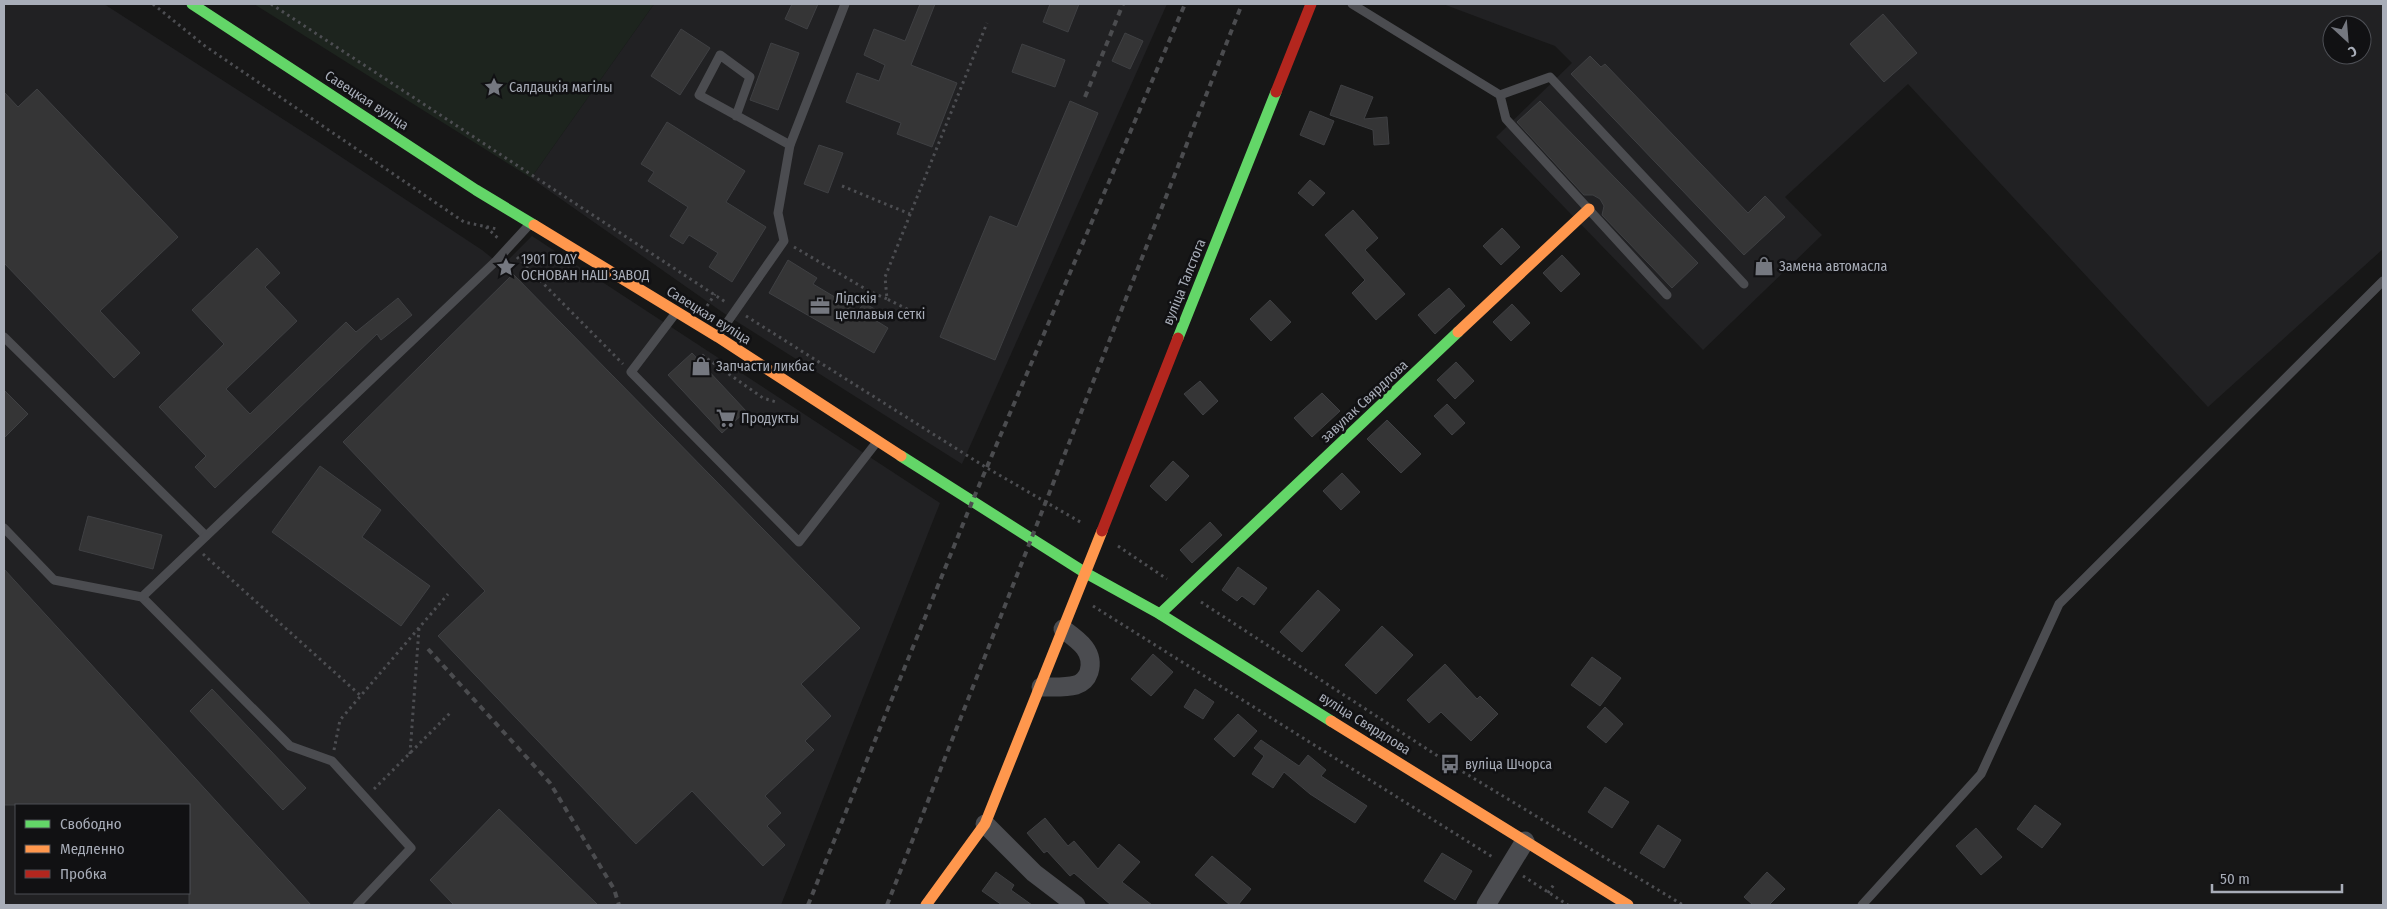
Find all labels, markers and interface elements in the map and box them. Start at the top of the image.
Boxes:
north arrow [2322,15,2372,65]
text: С [2345,42,2360,61]
street label: Савецкая вуліца [322,67,412,134]
place icon: Салдацкія магілы [483,76,505,98]
place label: Салдацкія магілы [509,79,613,96]
street label: вуліца Талстога [1159,236,1210,328]
place label: 1901 ΓΟΔΥ ОСНОВАН НАШ ЗАВОД [521,251,650,284]
shop icon: Замена автомасла [1753,255,1775,277]
place icon: 1901 ΓΟΔΥ ОСНОВАН НАШ ЗАВОД [495,256,517,278]
place label: Замена автомасла [1779,258,1887,275]
street label: Савецкая вуліца [663,283,754,348]
place label: Лідскія цеплавыя сеткі [835,290,925,323]
office icon: Лідскія цеплавыя сеткі [809,295,831,317]
shop icon: Запчасти ликбас [690,355,712,377]
street label: завулак Свярдлова [1317,356,1412,446]
place label: Запчасти ликбас [716,358,814,375]
supermarket icon: Продукты [715,407,737,429]
place label: Продукты [741,410,799,427]
street label: вуліца Свярдлова [1316,688,1414,758]
bus stop icon: вуліца Шчорса [1439,753,1461,775]
place label: вуліца Шчорса [1465,756,1552,773]
legend [15,804,190,894]
text: Свободно [60,815,122,833]
text: Медленно [60,840,125,858]
scale bar [2212,862,2342,894]
text: Пробка [60,865,107,883]
text: 50 m [2220,870,2250,888]

